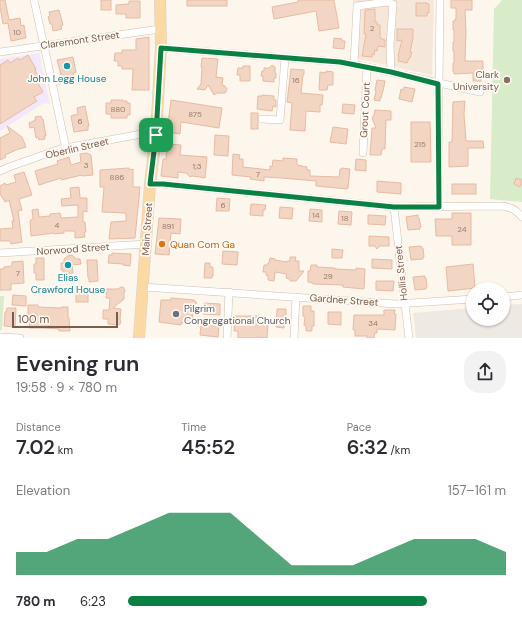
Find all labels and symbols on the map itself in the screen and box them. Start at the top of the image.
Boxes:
house number: 2 [370,23,375,33]
house number: 10 [13,27,22,37]
street label: Claremont Street [40,28,120,52]
marker: John Legg House [62,61,72,71]
place label: Clark University [453,68,499,93]
place label: John Legg House [28,72,107,85]
house number: 16 [292,75,300,85]
marker: Clark University [502,75,512,85]
street label: Grout Court [357,82,373,138]
house number: 880 [110,104,126,114]
house number: 875 [188,109,202,119]
house number: 6 [77,116,83,126]
pin [139,118,173,152]
street label: Oberlin Street [44,134,110,162]
house number: 215 [414,139,426,149]
house number: 3 [84,160,89,170]
house number: 1;3 [192,161,202,171]
house number: 7 [256,169,260,179]
house number: 886 [110,172,124,182]
house number: 6 [220,200,226,210]
street label: Main Street [139,202,155,256]
house number: 14 [312,210,320,220]
house number: 18 [341,213,349,223]
house number: 4 [55,220,60,230]
house number: 891 [162,221,174,231]
house number: 24 [457,224,467,234]
place label: Quan Com Ga [170,238,235,251]
marker: Quan Com Ga [157,239,167,249]
street label: Norwood Street [36,240,110,258]
street label: Hollis Street [392,245,410,301]
marker: Elias Crawford House [63,260,73,270]
house number: 7 [16,268,20,278]
place label: Elias Crawford House [31,271,106,296]
house number: 29 [323,271,333,281]
street label: Gardner Street [309,291,379,309]
place label: Pilgrim Congregational Church [184,302,291,327]
marker: Pilgrim Congregational Church [171,309,181,319]
scale bar [12,310,118,329]
house number: 34 [368,318,378,328]

